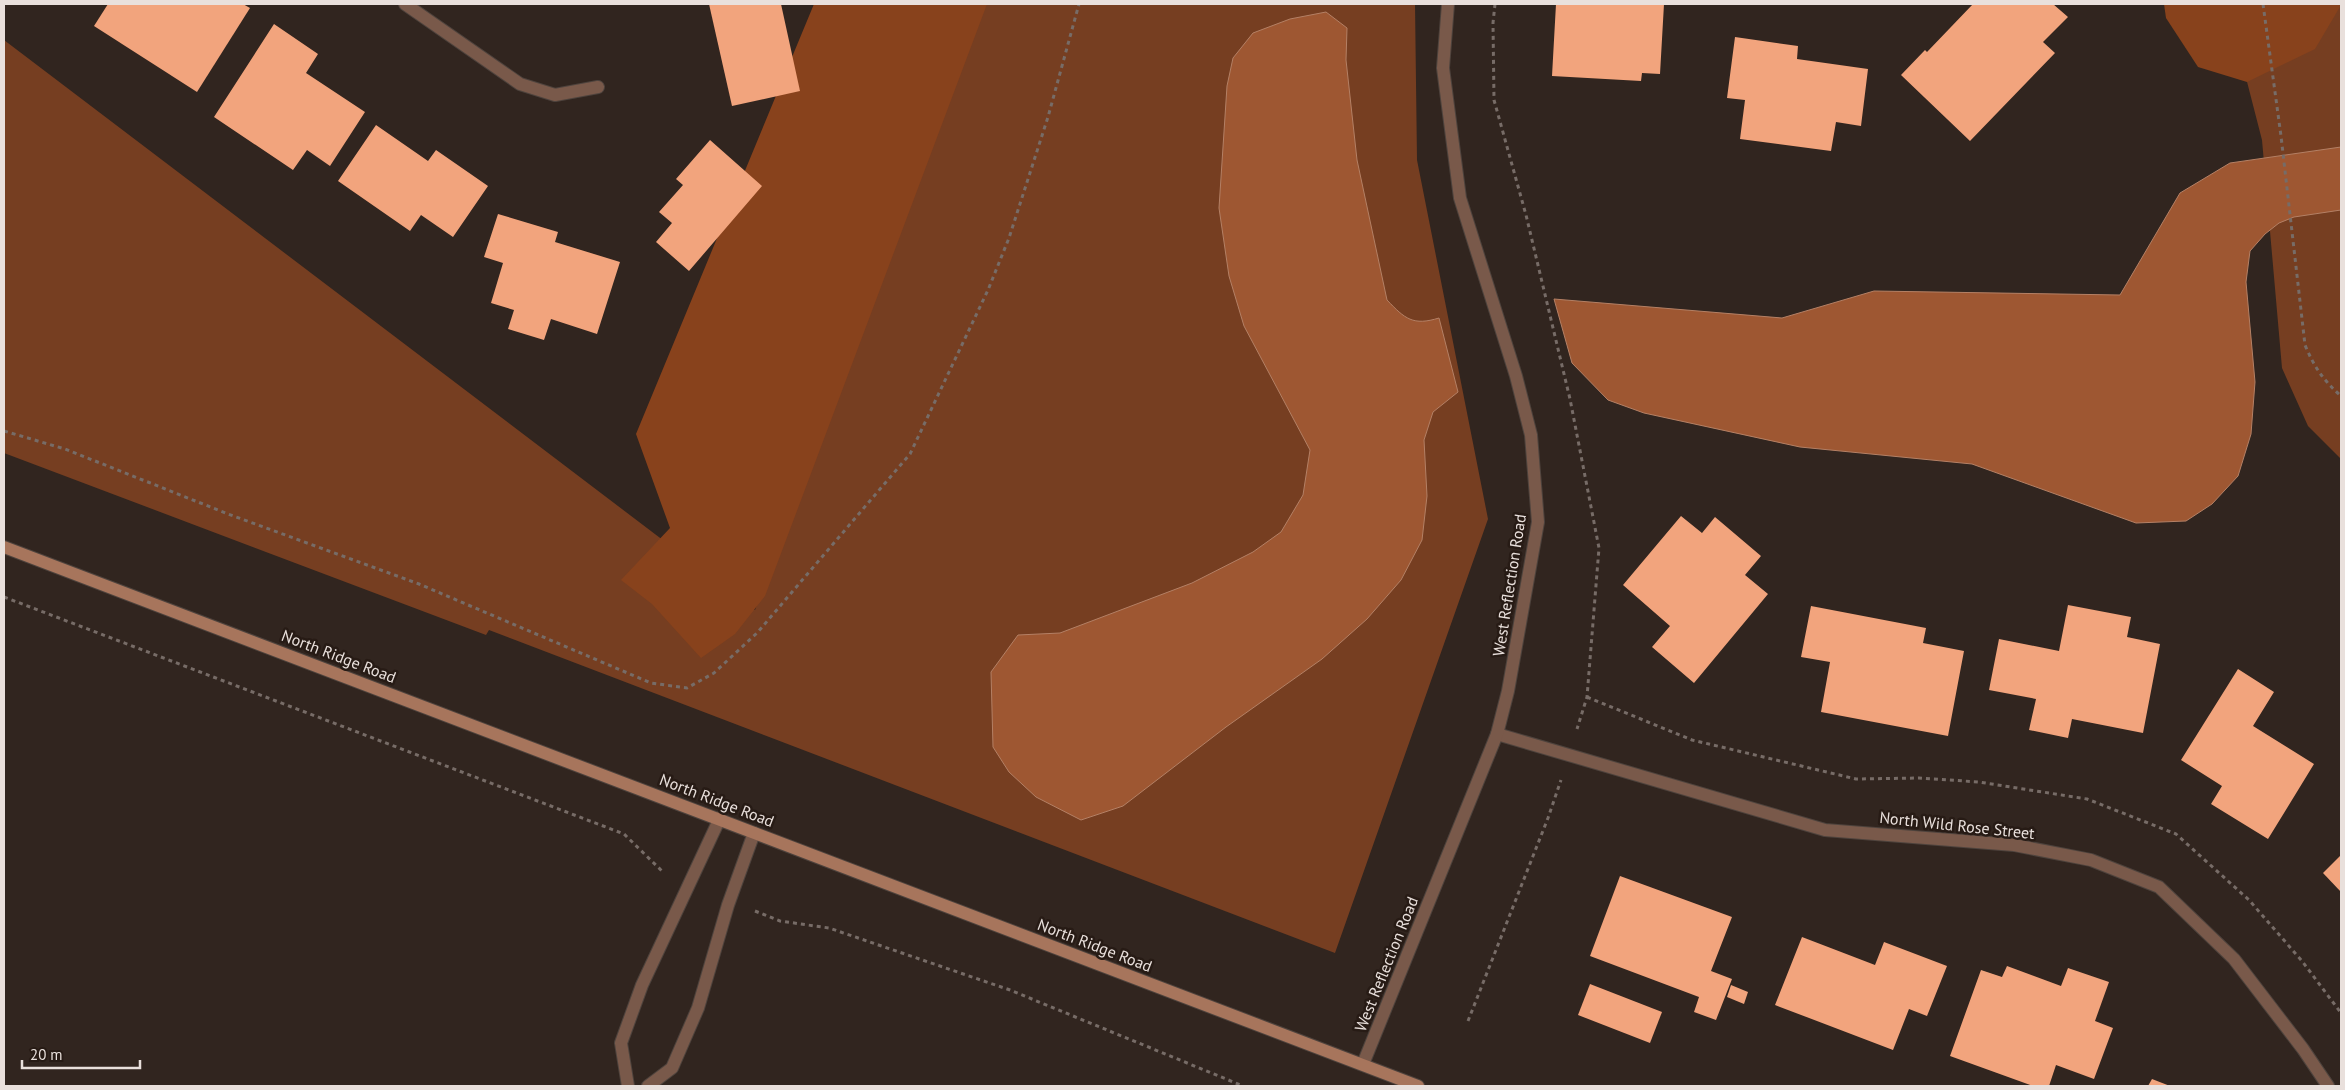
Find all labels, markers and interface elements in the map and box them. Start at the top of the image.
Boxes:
street label: West Reflection Road [1488,512,1530,658]
street label: North Ridge Road [279,625,399,687]
street label: North Ridge Road [657,769,777,831]
street label: North Wild Rose Street [1878,807,2036,843]
street label: West Reflection Road [1350,894,1422,1034]
street label: North Ridge Road [1035,914,1155,976]
scale bar [22,1038,140,1070]
text: 20 m [30,1045,63,1064]

